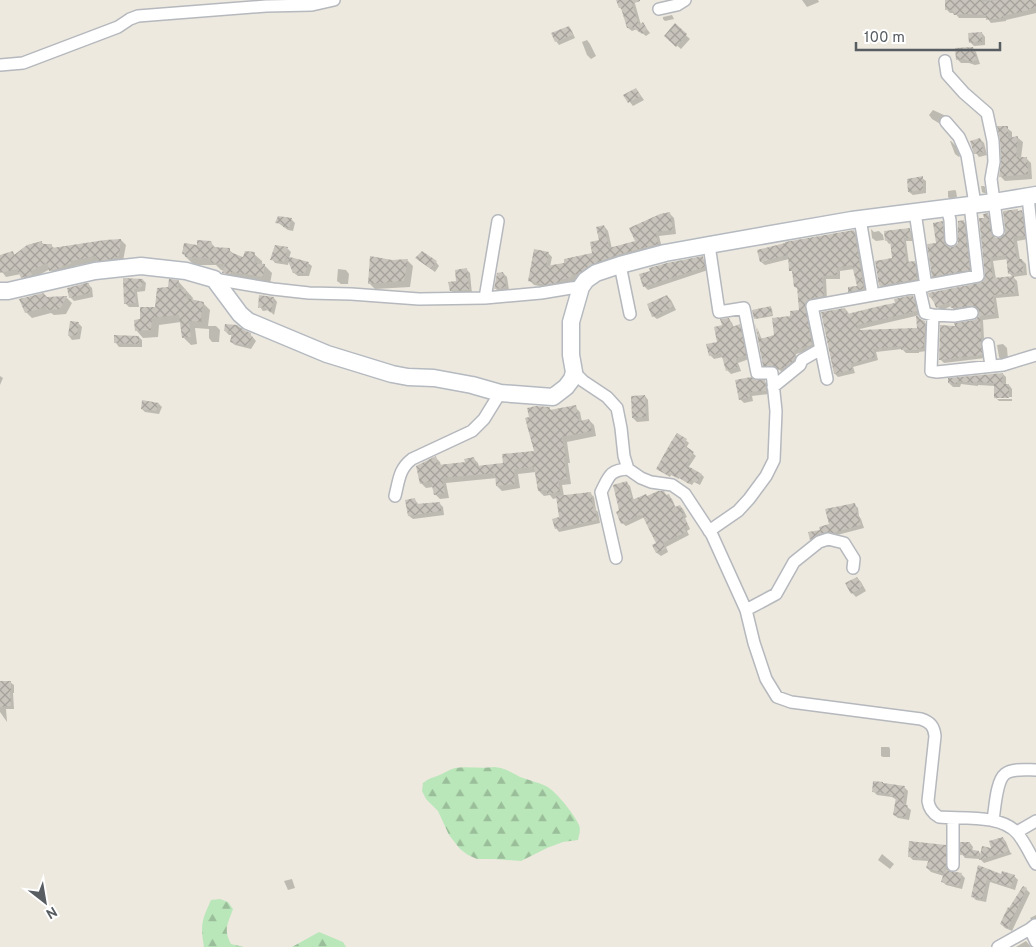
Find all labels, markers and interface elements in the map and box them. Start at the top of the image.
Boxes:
scale bar [856,20,1000,52]
text: 100 m [864,29,905,48]
north arrow [20,877,70,927]
text: N [42,902,60,922]

